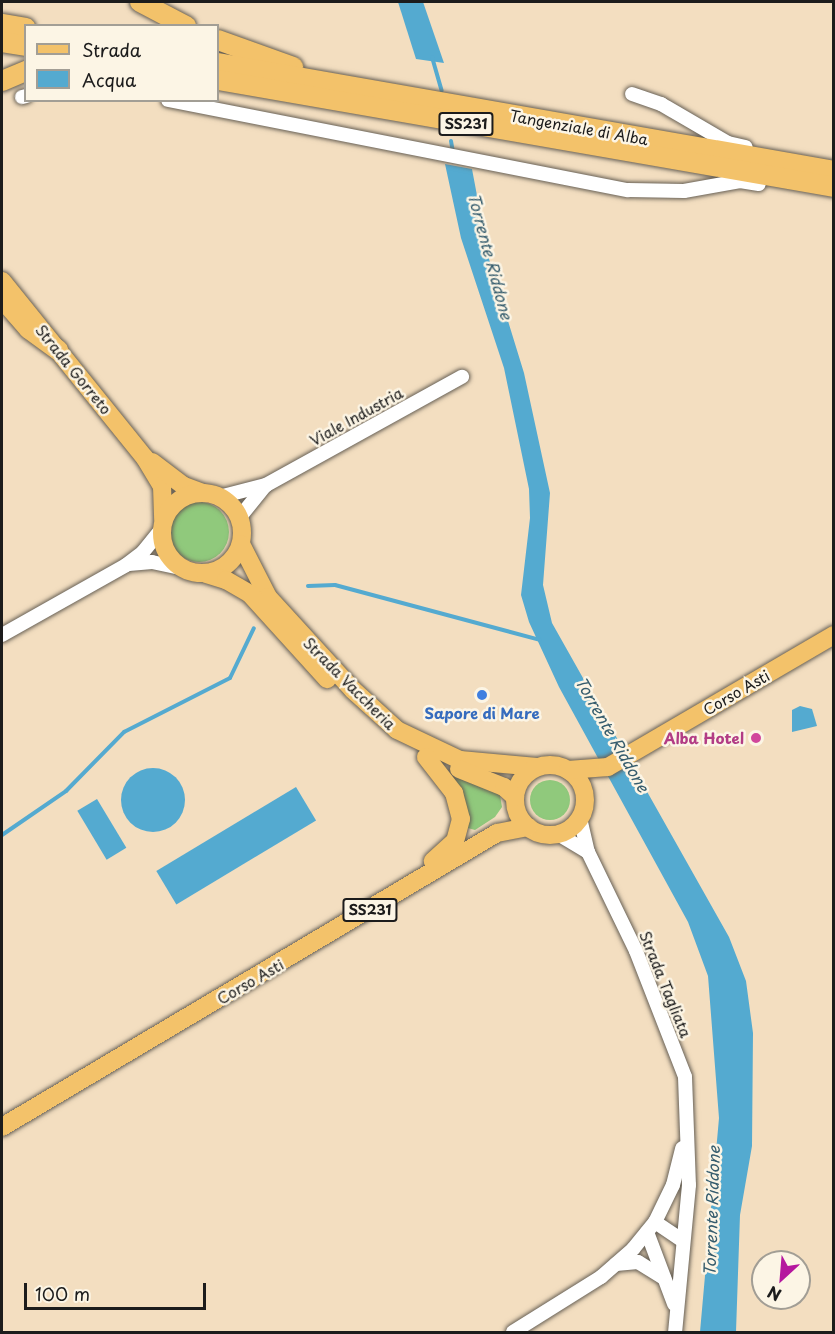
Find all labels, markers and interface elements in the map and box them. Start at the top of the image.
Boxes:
legend [24,24,219,102]
text: Strada [82,36,141,63]
text: Acqua [82,66,136,93]
street label: Tangenziale di Alba [507,106,651,148]
road number: SS231 [438,113,494,135]
water label: Torrente Riddone [465,190,517,322]
street label: Strada Gorreto [32,320,116,418]
street label: Viale Industria [306,383,406,449]
street label: Strada Vaccheria [300,633,400,733]
street label: Corso Asti [699,666,773,718]
water label: Torrente Riddone [572,672,654,796]
marker: Sapore di Mare [475,688,489,702]
place label: Sapore di Mare [424,704,540,722]
place label: Alba Hotel [663,729,744,747]
marker: Alba Hotel [749,731,763,745]
road number: SS231 [342,899,398,921]
street label: Strada Tagliata [636,928,696,1040]
street label: Corso Asti [213,955,287,1007]
water label: Torrente Riddone [699,1145,723,1277]
north arrow [751,1250,811,1310]
scale bar [27,1271,208,1309]
text: 100 m [35,1280,90,1307]
text: N [763,1281,785,1308]

